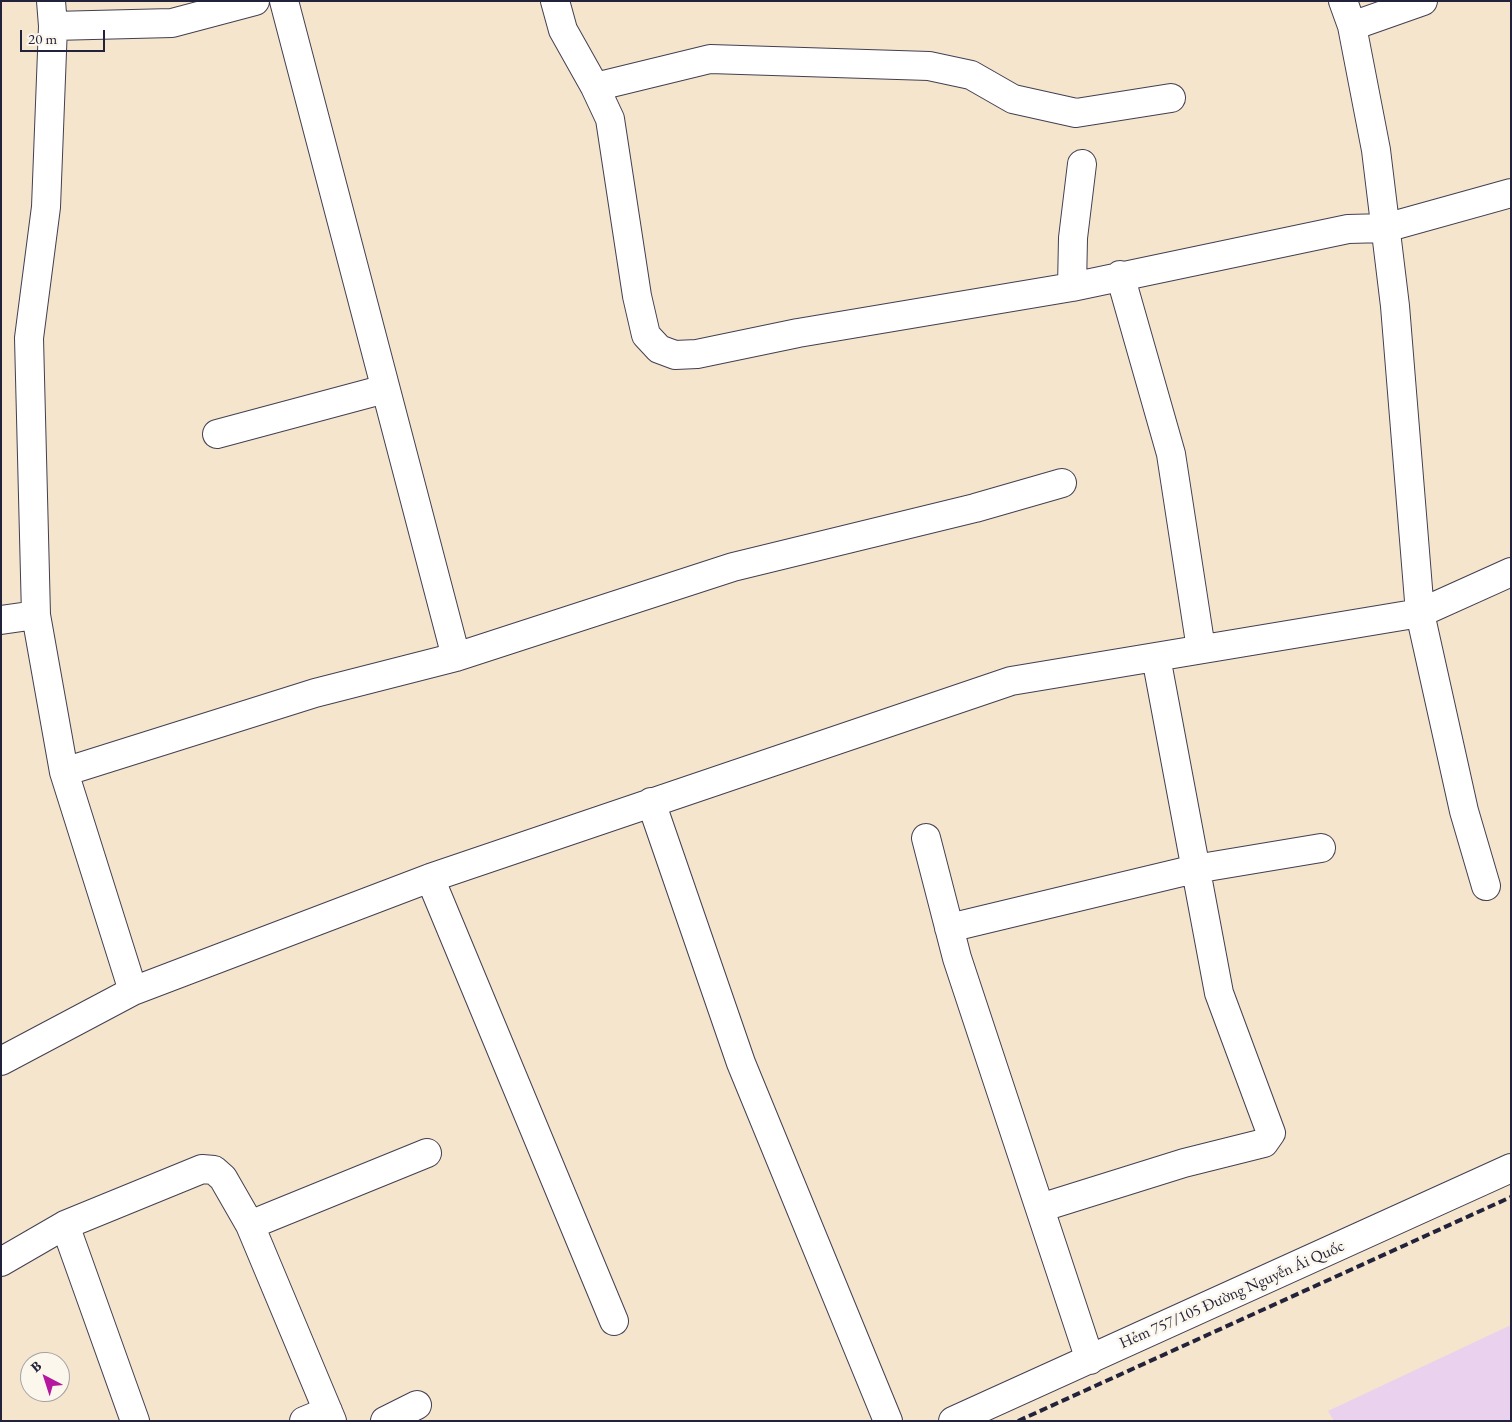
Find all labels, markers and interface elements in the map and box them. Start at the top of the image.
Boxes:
scale bar [22,20,108,52]
text: 20 m [28,29,57,48]
street label: Hẻm 757/105 Đường Nguyễn Ái Quốc [1117,1237,1347,1353]
north arrow [20,1352,70,1402]
text: B [27,1357,45,1376]

